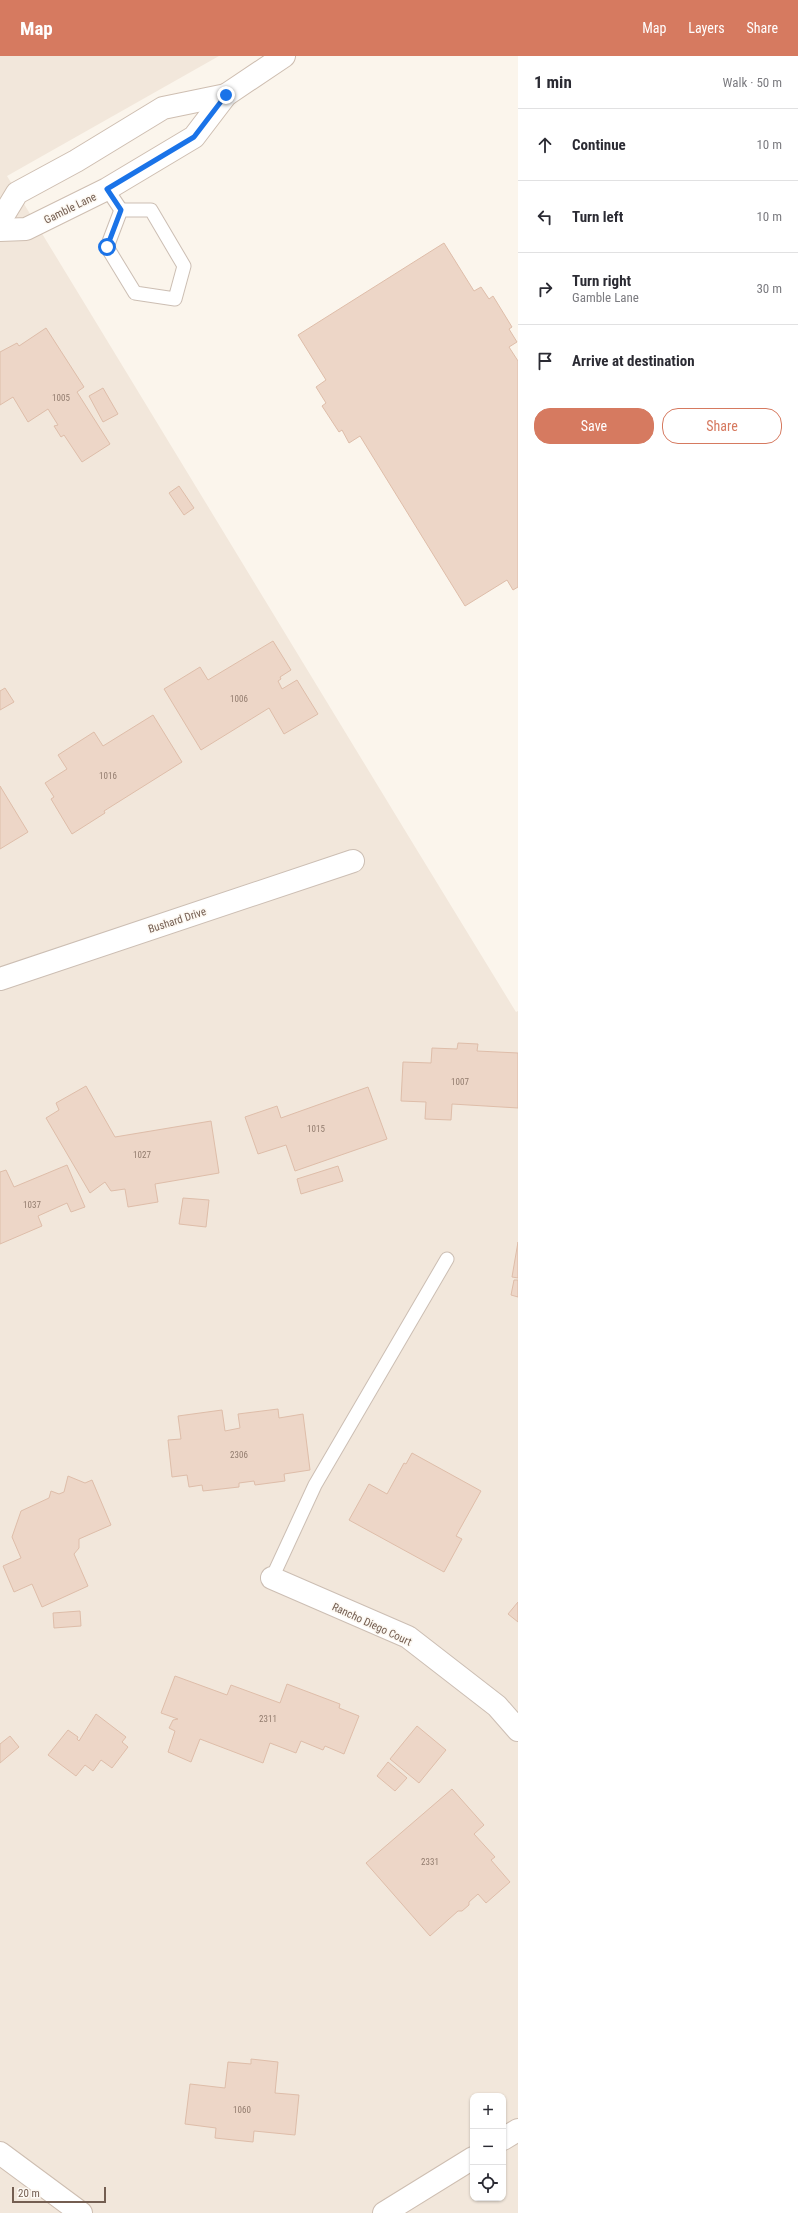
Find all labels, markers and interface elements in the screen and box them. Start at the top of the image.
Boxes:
text: Map [20,17,53,40]
text: Map [642,20,666,36]
text: Layers [688,20,725,36]
text: Share [747,20,778,36]
text: 1 min [534,72,572,92]
text: Walk · 50 m [722,75,782,90]
route end [217,86,235,104]
icon: ahead [534,134,556,156]
text: Continue [572,136,626,154]
text: 10 m [756,137,782,152]
street label: Gamble Lane [42,190,99,227]
icon: left [534,206,556,228]
text: Turn left [572,208,623,226]
text: 10 m [756,209,782,224]
route start [98,238,116,256]
text: Turn right [572,272,631,290]
icon: right [534,278,556,300]
text: 30 m [756,281,782,296]
text: Gamble Lane [572,290,639,305]
icon: arrive [534,350,556,372]
text: Arrive at destination [572,352,695,370]
house number: 1005 [52,393,70,403]
button: Save [534,408,654,444]
button: Share [662,408,782,444]
house number: 1006 [230,694,248,704]
house number: 1016 [99,771,117,781]
street label: Bushard Drive [147,905,208,936]
house number: 1007 [451,1077,469,1087]
house number: 1015 [307,1124,325,1134]
house number: 1027 [133,1150,151,1160]
house number: 1037 [23,1200,41,1210]
house number: 2306 [230,1450,248,1460]
street label: Rancho Diego Court [330,1600,414,1649]
house number: 2311 [259,1714,277,1724]
house number: 2331 [421,1857,439,1867]
map controls [470,2093,506,2201]
button: + [470,2093,506,2129]
house number: 1060 [233,2105,251,2115]
button: − [470,2129,506,2165]
button: locate [470,2165,506,2201]
scale bar [12,2185,106,2204]
text: 20 m [18,2187,40,2200]

